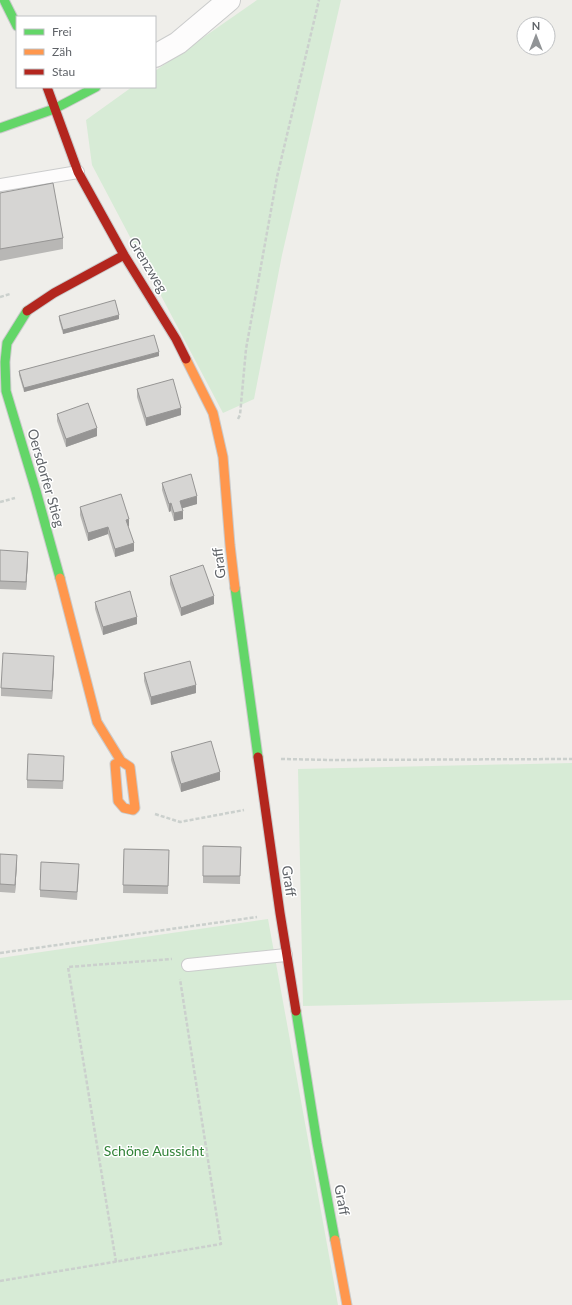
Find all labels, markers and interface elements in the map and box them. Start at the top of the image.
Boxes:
legend [16,16,156,88]
north arrow [516,16,556,56]
text: N [532,19,540,32]
text: Frei [52,24,72,39]
text: Zäh [52,44,72,59]
text: Stau [52,64,75,79]
street label: Grenzweg [125,234,172,296]
street label: Oersdorfer Stieg [24,427,69,529]
street label: Graff [208,546,229,580]
street label: Graff [279,864,300,898]
park label: Schöne Aussicht [104,1142,204,1159]
street label: Graff [331,1183,354,1217]

